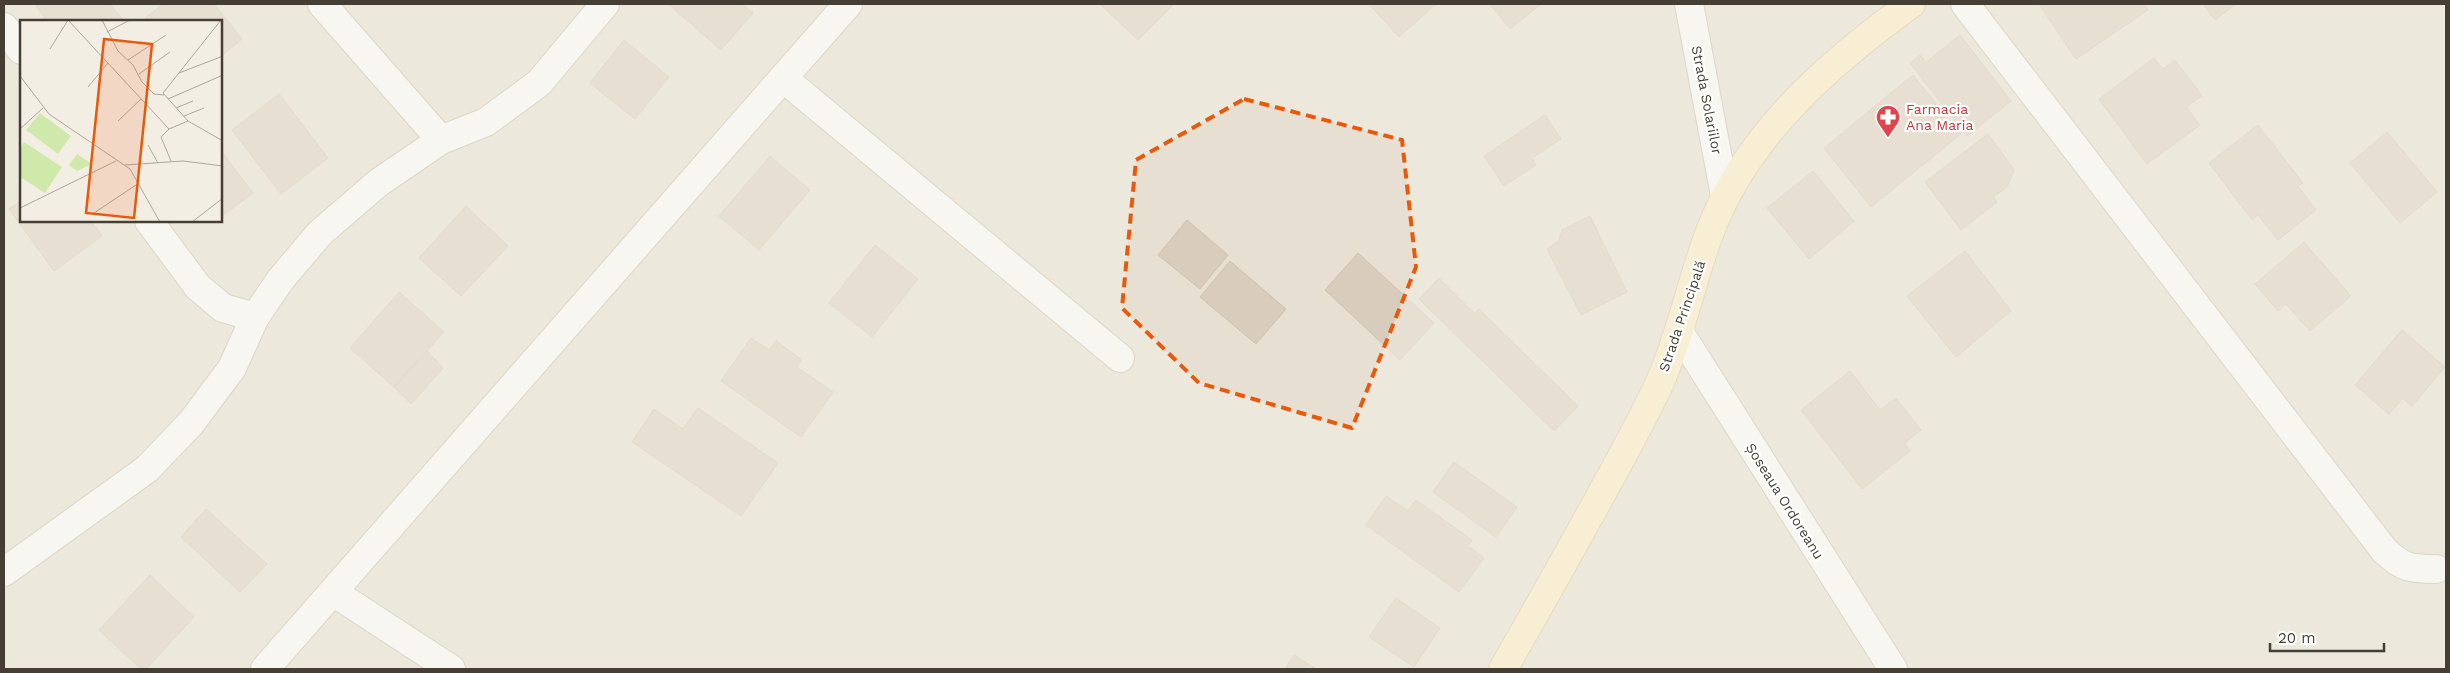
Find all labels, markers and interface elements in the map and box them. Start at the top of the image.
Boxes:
inset map [20,20,222,222]
street label: Strada Solariilor [1689,44,1725,156]
place label: Farmacia Ana Maria [1906,101,1974,133]
pharmacy icon: Farmacia Ana Maria [1875,104,1901,138]
street label: Strada Principală [1655,258,1709,374]
street label: Șoseaua Ordoreanu [1742,440,1827,562]
scale bar [2270,620,2384,652]
text: 20 m [2278,629,2316,647]

